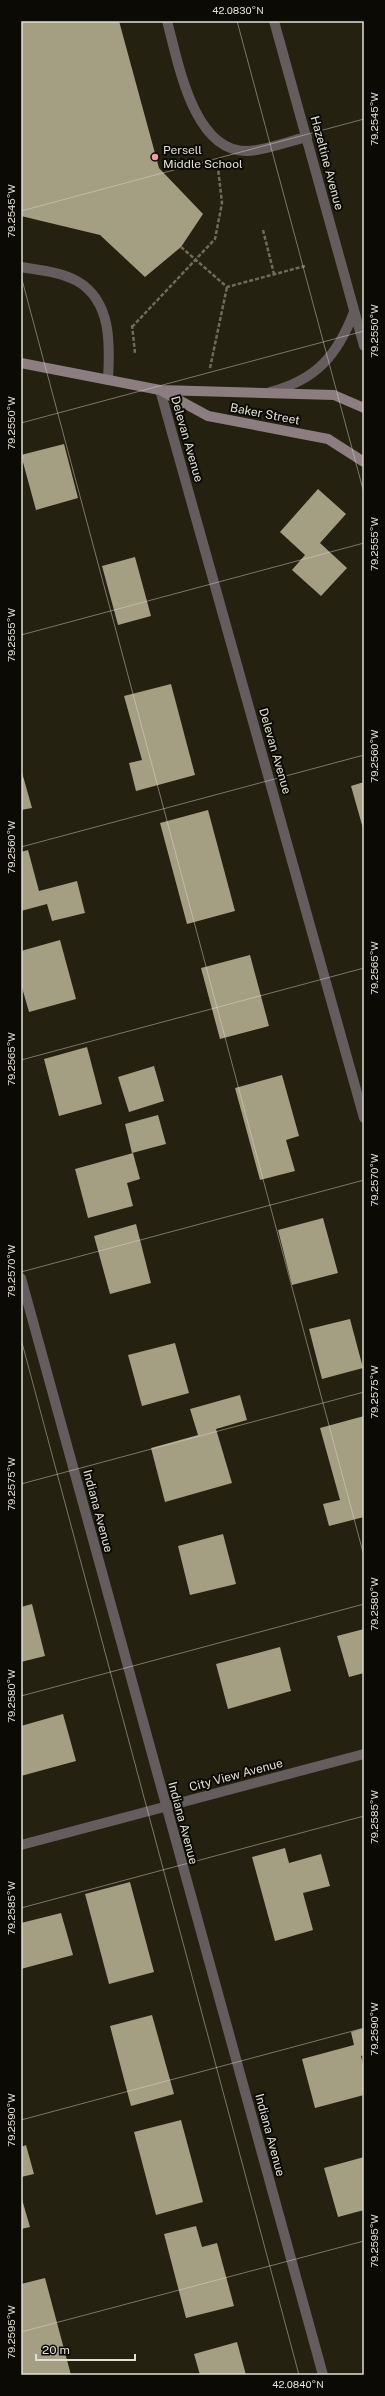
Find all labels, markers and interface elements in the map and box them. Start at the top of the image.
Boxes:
text: 42.0830°N [212,4,264,16]
text: 79.2545°W [368,92,380,146]
street label: Hazeltine Avenue [308,114,346,212]
place label: Persell Middle School [163,143,243,171]
marker: Persell Middle School [150,152,160,162]
text: 79.2545°W [5,184,17,238]
text: 79.2550°W [368,304,380,358]
street label: Delevan Avenue [168,394,206,484]
text: 79.2550°W [5,396,17,450]
street label: Baker Street [229,400,301,428]
text: 79.2555°W [368,517,380,571]
text: 79.2555°W [5,608,17,662]
street label: Delevan Avenue [256,706,294,796]
text: 79.2560°W [368,729,380,783]
text: 79.2560°W [5,820,17,874]
text: 79.2565°W [368,941,380,995]
text: 79.2565°W [5,1032,17,1086]
text: 79.2570°W [368,1153,380,1206]
text: 79.2570°W [5,1244,17,1297]
text: 79.2575°W [368,1365,380,1419]
text: 79.2575°W [5,1457,17,1511]
street label: Indiana Avenue [80,1468,116,1554]
text: 79.2580°W [368,1577,380,1631]
text: 79.2580°W [5,1669,17,1723]
street label: City View Avenue [188,1756,284,1794]
street label: Indiana Avenue [165,1780,201,1866]
text: 79.2585°W [368,1790,380,1844]
text: 79.2585°W [5,1881,17,1935]
text: 79.2590°W [368,2002,380,2056]
street label: Indiana Avenue [252,2092,288,2178]
text: 79.2590°W [5,2093,17,2147]
text: 79.2595°W [368,2214,380,2268]
text: 79.2595°W [5,2305,17,2359]
scale bar [36,2336,135,2362]
text: 20 m [42,2343,70,2357]
text: 42.0840°N [272,2378,324,2390]

